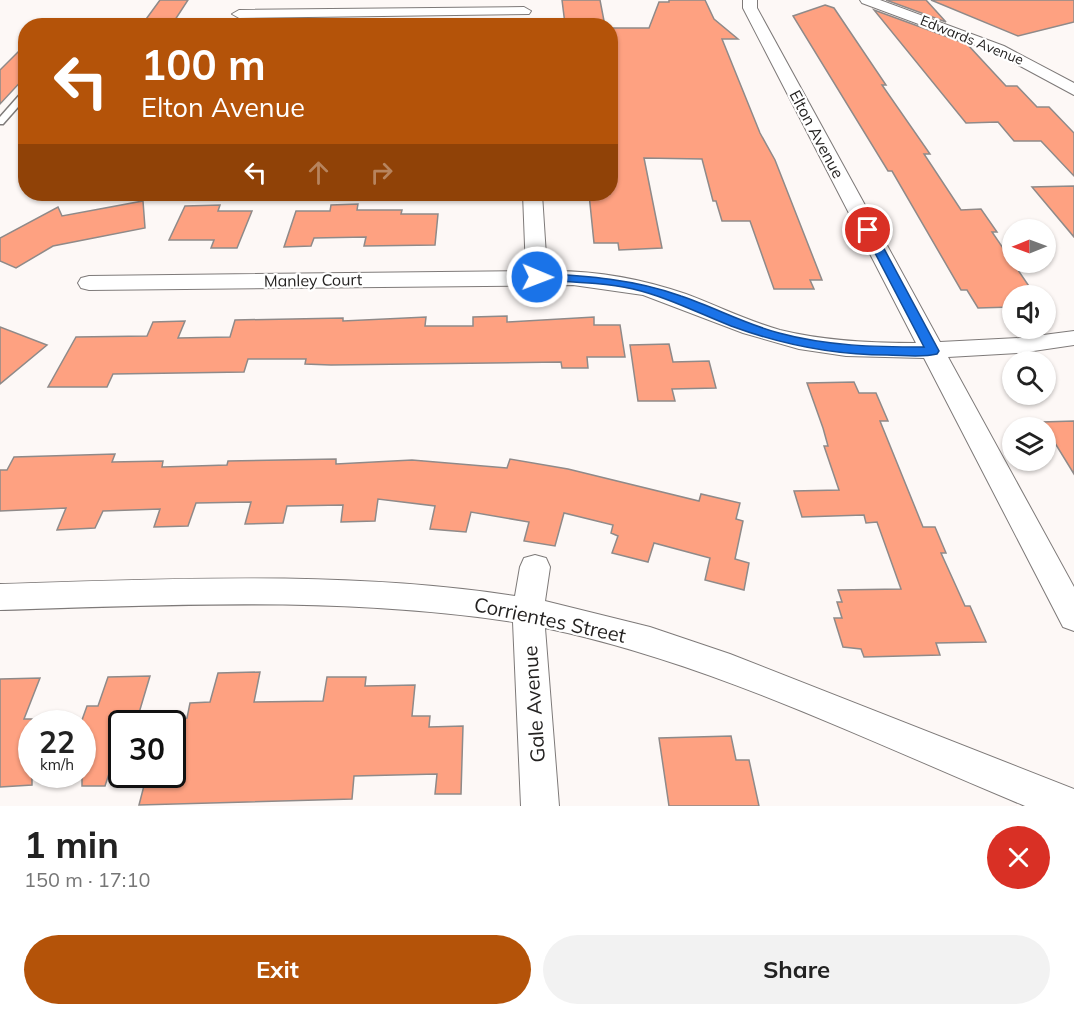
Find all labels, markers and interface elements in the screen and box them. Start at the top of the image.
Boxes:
street label: Edwards Avenue [918,11,1026,69]
text: 100 m [141,38,266,91]
icon: left [42,42,120,120]
street label: Elton Avenue [785,86,849,182]
text: Elton Avenue [141,90,305,124]
icon: left [239,156,272,189]
icon: ahead [302,156,335,189]
icon: right [365,156,398,189]
pin [842,204,893,255]
icon: arrive [851,213,884,246]
north arrow [1002,219,1056,273]
map controls [1002,219,1056,471]
position arrow [505,245,569,309]
street label: Manley Court [264,269,363,291]
button: sound [1002,285,1056,339]
button: search [1002,351,1056,405]
button: layers [1002,417,1056,471]
street label: Corrientes Street [472,591,628,648]
street label: Gale Avenue [517,645,550,763]
speed limit sign: 30 [108,710,186,788]
text: 22 [39,723,75,761]
text: km/h [40,755,74,774]
text: 1 min [24,822,119,867]
button: close [987,826,1050,889]
text: 150 m · 17:10 [24,867,150,892]
button: Exit [24,935,531,1004]
button: Share [543,935,1050,1004]

